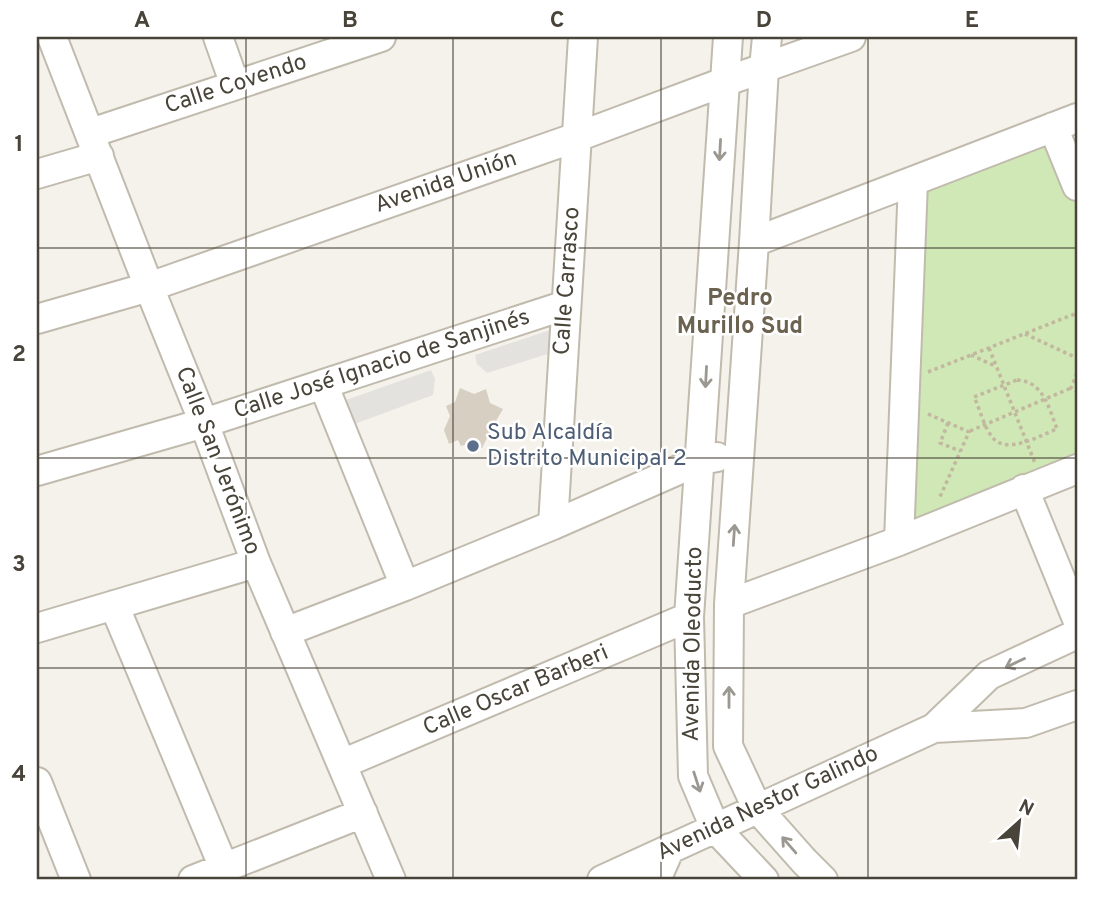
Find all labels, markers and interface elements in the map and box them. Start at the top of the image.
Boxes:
text: A [134,7,150,36]
text: B [342,7,358,36]
text: C [550,7,564,36]
text: D [756,7,772,36]
text: E [965,7,979,36]
street label: Calle Covendo [161,48,311,122]
text: 1 [14,131,24,160]
one-way arrow [713,138,726,161]
street label: Avenida Unión [371,145,521,221]
street label: Calle Carrasco [548,206,588,356]
district label: Pedro Murillo Sud [677,284,803,342]
street label: Calle José Ignacio de Sanjinés [230,303,534,427]
text: 2 [12,341,26,370]
street label: Calle San Jerónimo [168,363,266,559]
one-way arrow [699,365,712,388]
place label: Sub Alcaldía Distrito Municipal 2 [487,419,687,474]
marker: Sub Alcaldía Distrito Municipal 2 [465,438,481,454]
one-way arrow [728,525,741,547]
street label: Avenida Oleoducto [678,546,710,742]
text: 3 [12,551,26,580]
street label: Calle Oscar Barberi [419,639,613,743]
one-way arrow [1005,657,1026,670]
one-way arrow [722,686,736,709]
street label: Avenida Nestor Galindo [652,740,884,868]
text: 4 [12,761,26,790]
one-way arrow [692,771,704,793]
north arrow [984,788,1054,858]
text: N [1014,795,1037,822]
one-way arrow [781,836,797,854]

